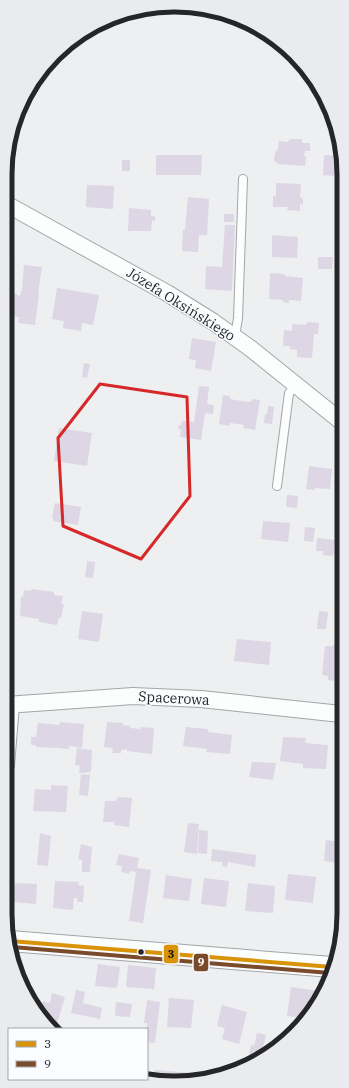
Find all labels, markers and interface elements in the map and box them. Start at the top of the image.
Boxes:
street label: Józefa Oksińskiego [123,263,239,345]
street label: Spacerowa [138,687,211,709]
line badge: 3 [163,944,179,964]
unlabelled marker [136,947,146,957]
text: 3 [168,947,174,961]
line badge: 9 [193,953,209,972]
text: 9 [198,955,205,969]
legend [8,1028,148,1080]
text: 3 [44,1036,51,1051]
text: 9 [44,1056,51,1071]

